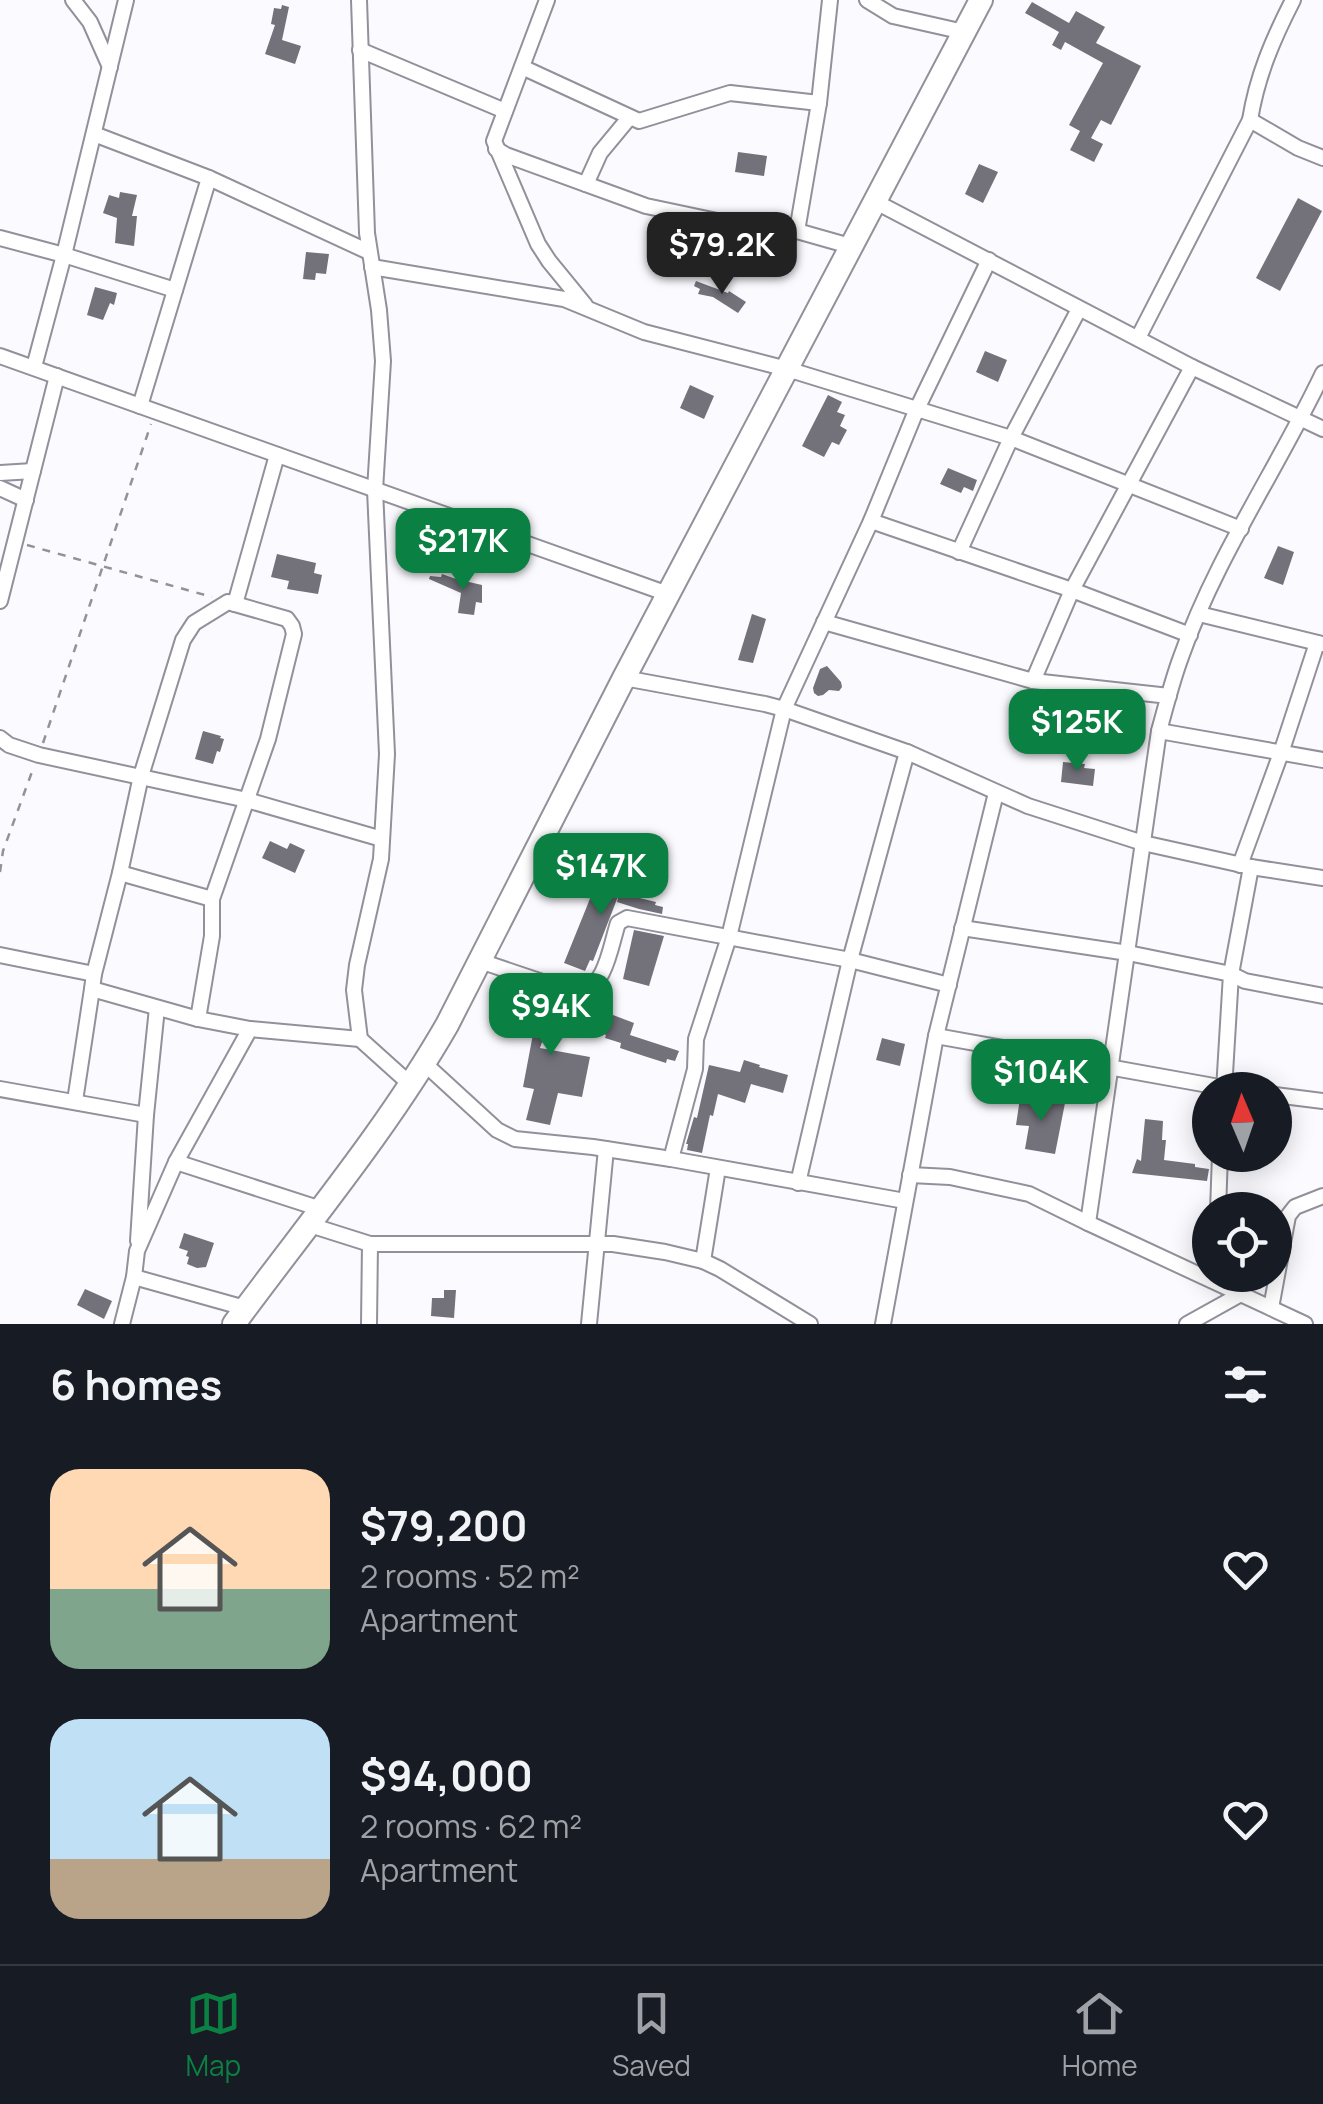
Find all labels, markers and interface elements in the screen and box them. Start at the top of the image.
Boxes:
pin: $79.2K [641,212,803,297]
text: $79.2K [669,222,775,266]
pin: $217K [393,508,533,593]
text: $217K [418,518,508,562]
pin: $125K [1007,689,1147,774]
text: $125K [1031,699,1123,743]
pin: $147K [531,833,671,918]
text: $147K [555,843,647,887]
pin: $94K [492,973,610,1058]
text: $94K [511,983,591,1027]
pin: $104K [971,1039,1111,1124]
text: $104K [993,1049,1089,1093]
north arrow [1192,1072,1292,1172]
map controls [1192,1072,1292,1292]
button: locate [1192,1192,1292,1292]
text: 6 homes [50,1355,222,1413]
icon: filters [1218,1357,1273,1412]
text: $79,200 [360,1496,528,1554]
icon: home [130,1509,250,1629]
icon: heart [1218,1542,1273,1597]
text: 2 rooms · 52 m² [360,1554,580,1598]
text: Apartment [360,1598,518,1642]
text: $94,000 [360,1746,533,1804]
icon: home [130,1759,250,1879]
icon: heart [1218,1792,1273,1847]
text: 2 rooms · 62 m² [360,1804,582,1848]
text: Apartment [360,1848,518,1892]
tab: Map [185,1986,241,2084]
tab: Saved [612,1986,691,2084]
tab: Home [1062,1986,1138,2084]

